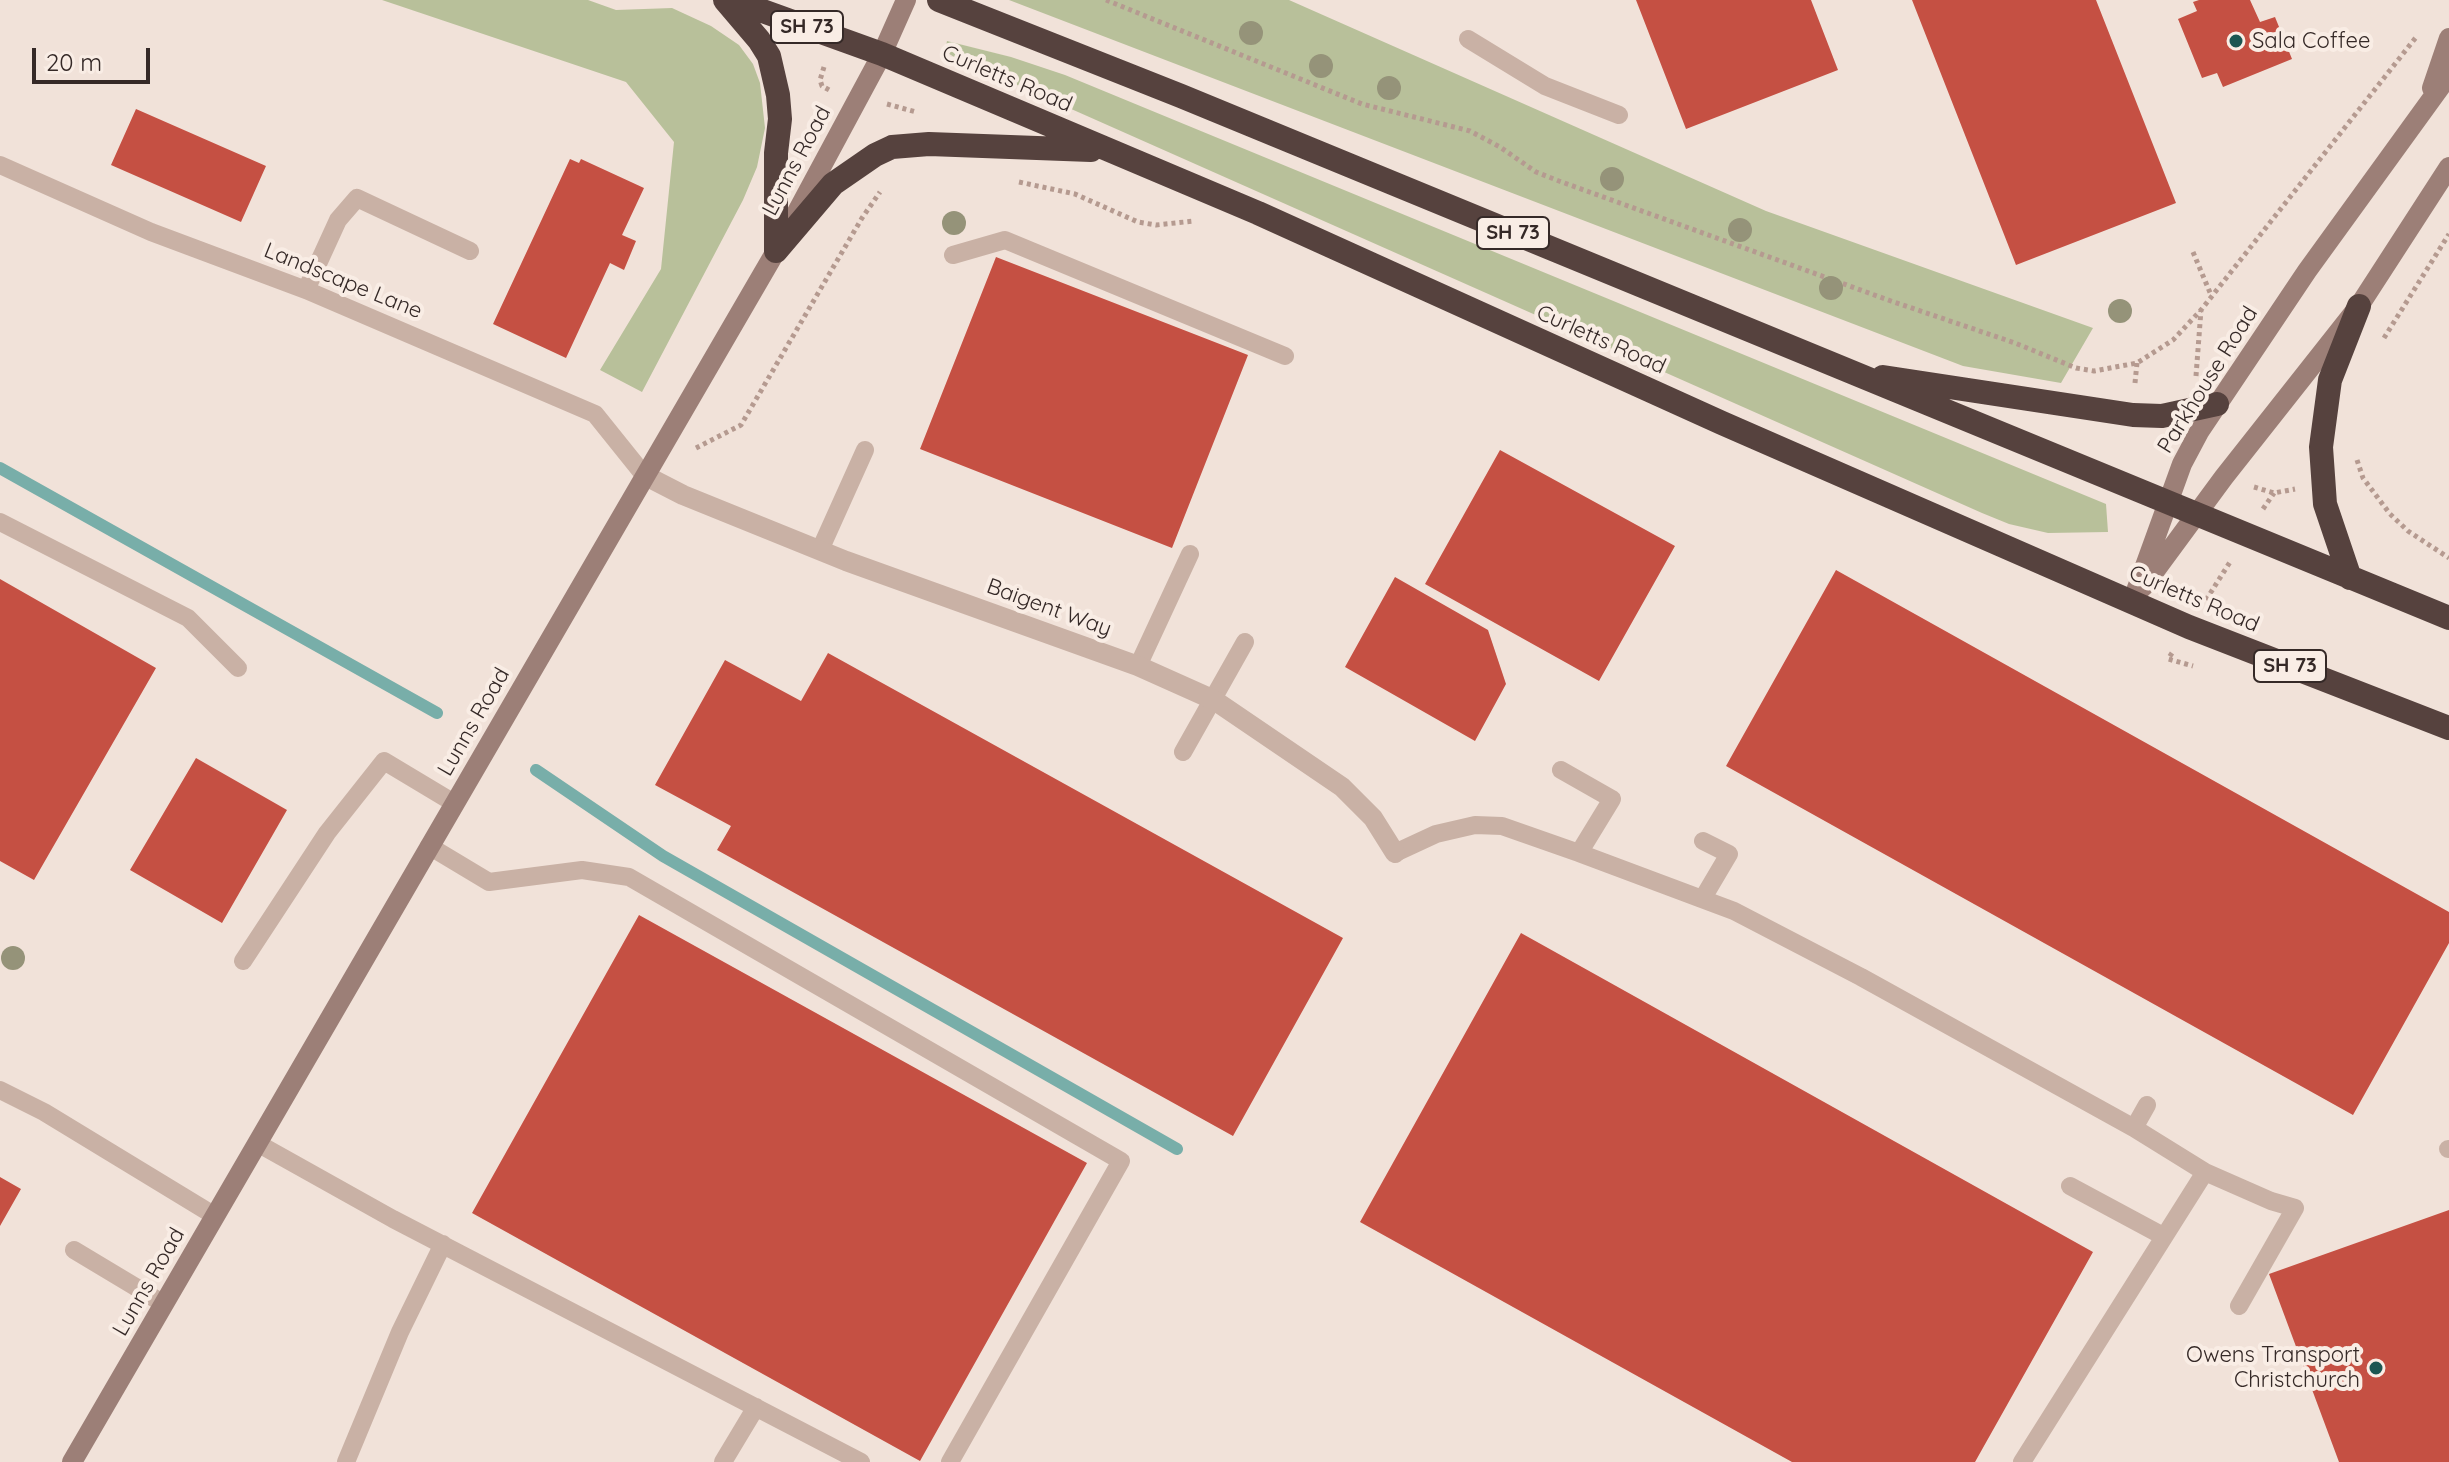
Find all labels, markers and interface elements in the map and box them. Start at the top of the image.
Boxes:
road number: SH 73 [771,11,843,43]
place label: Sala Coffee [2252,28,2370,54]
scale bar [36,32,154,82]
marker: Sala Coffee [2227,32,2245,50]
street label: Curletts Road [938,40,1076,118]
text: 20 m [46,47,102,77]
street label: Lunns Road [757,102,837,220]
road number: SH 73 [1477,217,1549,249]
street label: Landscape Lane [260,237,426,325]
street label: Curletts Road [1532,300,1670,380]
street label: Parkhouse Road [2152,302,2264,458]
street label: Curletts Road [2125,560,2263,638]
street label: Baigent Way [983,573,1115,643]
road number: SH 73 [2254,650,2326,682]
street label: Lunns Road [432,663,516,781]
street label: Lunns Road [107,1223,191,1341]
place label: Owens Transport Christchurch [2186,1342,2360,1394]
marker: Owens Transport Christchurch [2367,1359,2385,1377]

